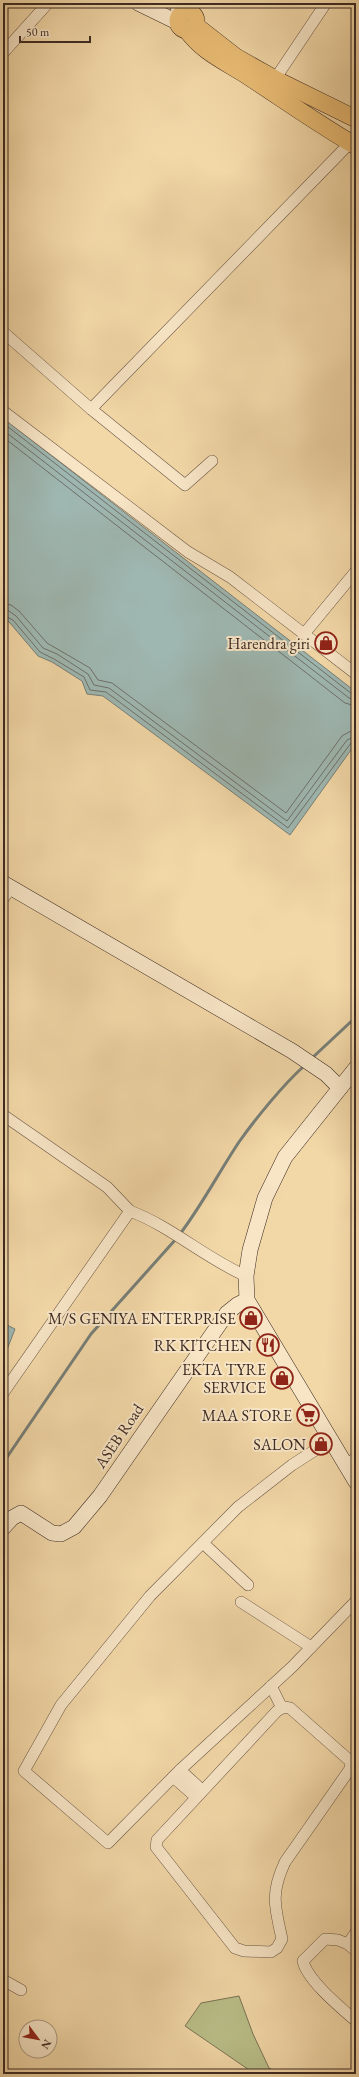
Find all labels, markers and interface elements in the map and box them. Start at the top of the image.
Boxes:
scale bar [20,18,90,44]
text: 50 m [26,24,50,40]
shop icon: Harendra giri [313,630,339,656]
place label: Harendra giri [227,633,310,654]
shop icon: M/S GENIYA ENTERPRISE [238,1305,264,1331]
place label: M/S GENIYA ENTERPRISE [48,1308,236,1329]
restaurant icon: RK KITCHEN [255,1332,281,1358]
place label: RK KITCHEN [154,1335,252,1356]
place label: EKTA TYRE SERVICE [182,1359,266,1398]
shop icon: EKTA TYRE SERVICE [269,1365,295,1391]
street label: ASEB Road [89,1399,149,1473]
supermarket icon: MAA STORE [295,1402,321,1428]
place label: MAA STORE [202,1405,292,1426]
shop icon: SALON [308,1431,334,1457]
place label: SALON [253,1434,306,1455]
north arrow [18,2019,58,2059]
text: N [38,2037,55,2052]

